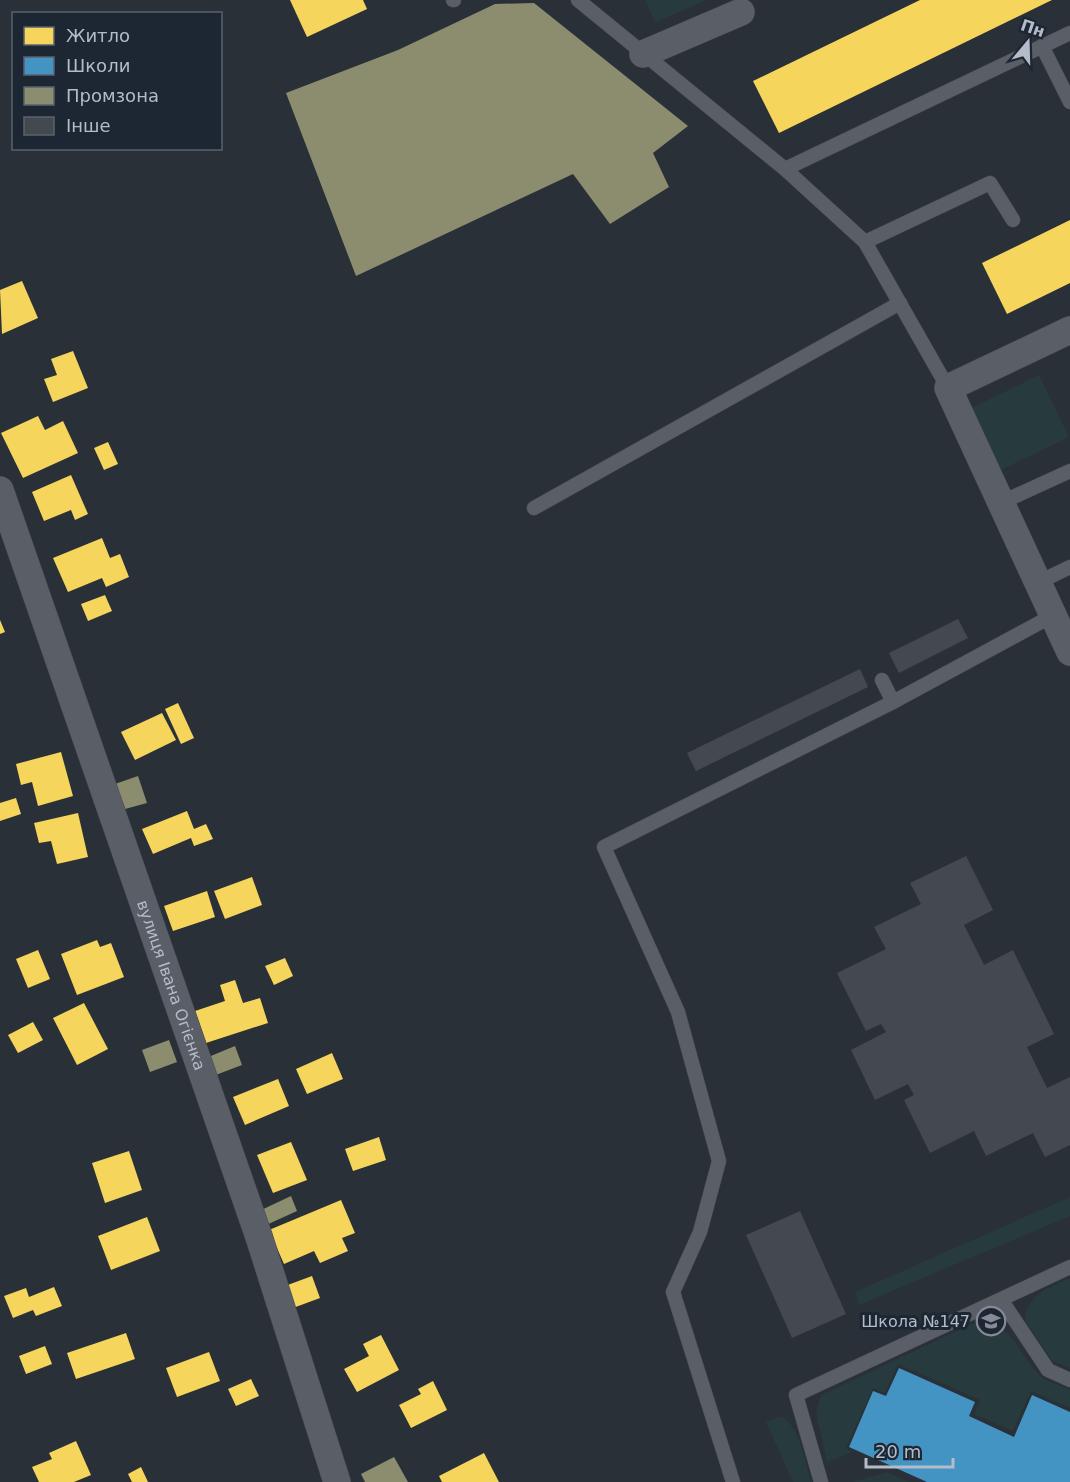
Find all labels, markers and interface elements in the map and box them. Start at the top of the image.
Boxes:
legend [12,12,222,150]
north arrow [998,12,1058,72]
text: Пн [1018,15,1047,41]
text: Житло [66,25,130,46]
text: Школи [66,55,130,76]
text: Промзона [66,85,159,106]
text: Інше [66,115,111,136]
street label: вулиця Івана Огієнка [133,898,209,1073]
school or university icon: Школа №147 [975,1305,1007,1337]
place label: Школа №147 [861,1312,970,1331]
scale bar [866,1431,953,1469]
text: 20 m [875,1441,921,1462]

